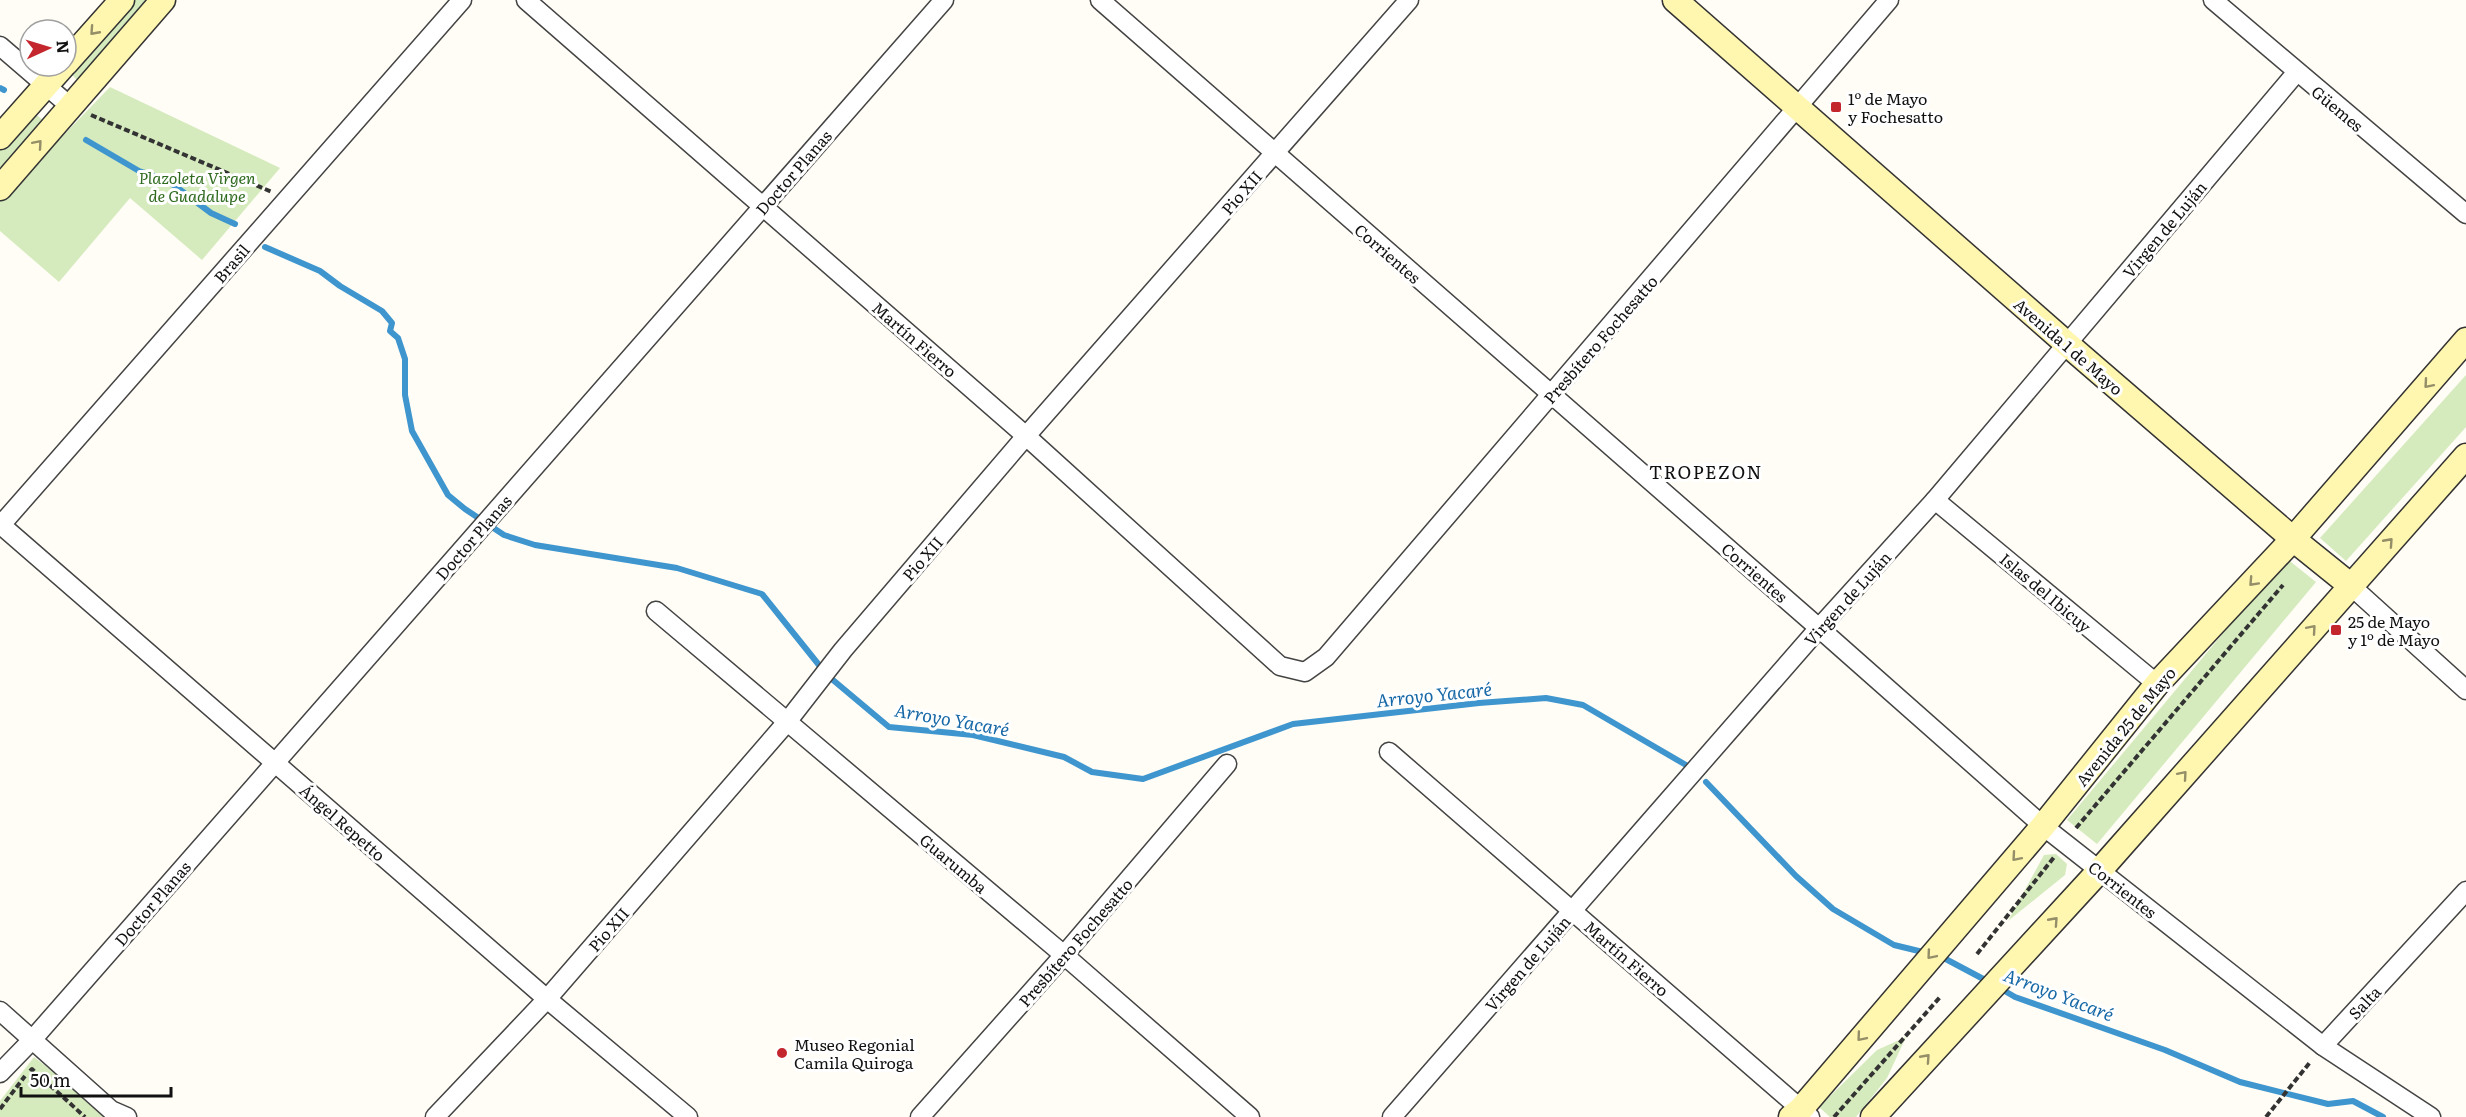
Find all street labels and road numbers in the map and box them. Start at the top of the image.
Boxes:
street label: Güemes [2307,79,2369,137]
street label: Doctor Planas [749,124,837,220]
street label: Pio XII [1215,165,1267,219]
street label: Virgen de Luján [2116,175,2212,283]
street label: Corrientes [1350,217,1426,289]
street label: Brasil [207,238,255,288]
street label: Presbítero Fochesatto [1537,269,1663,409]
street label: Avenida 1 de Mayo [2009,292,2129,400]
street label: Martín Fierro [868,296,962,382]
street label: Doctor Planas [429,489,517,585]
street label: Pio XII [896,531,948,585]
street label: Corrientes [1717,536,1793,608]
street label: Virgen de Luján [1798,545,1896,651]
street label: Islas del Ibicuy [1995,547,2097,638]
street label: Avenida 25 de Mayo [2069,661,2181,791]
street label: Ángel Repetto [295,778,391,866]
street label: Guarumba [915,828,993,899]
street label: Doctor Planas [108,855,196,951]
street label: Corrientes [2084,855,2162,923]
street label: Presbítero Fochesatto [1012,872,1138,1012]
street label: Pio XII [582,902,634,956]
street label: Virgen de Luján [1479,910,1576,1016]
street label: Martín Fierro [1580,915,1674,1001]
street label: Salta [2342,980,2386,1024]

